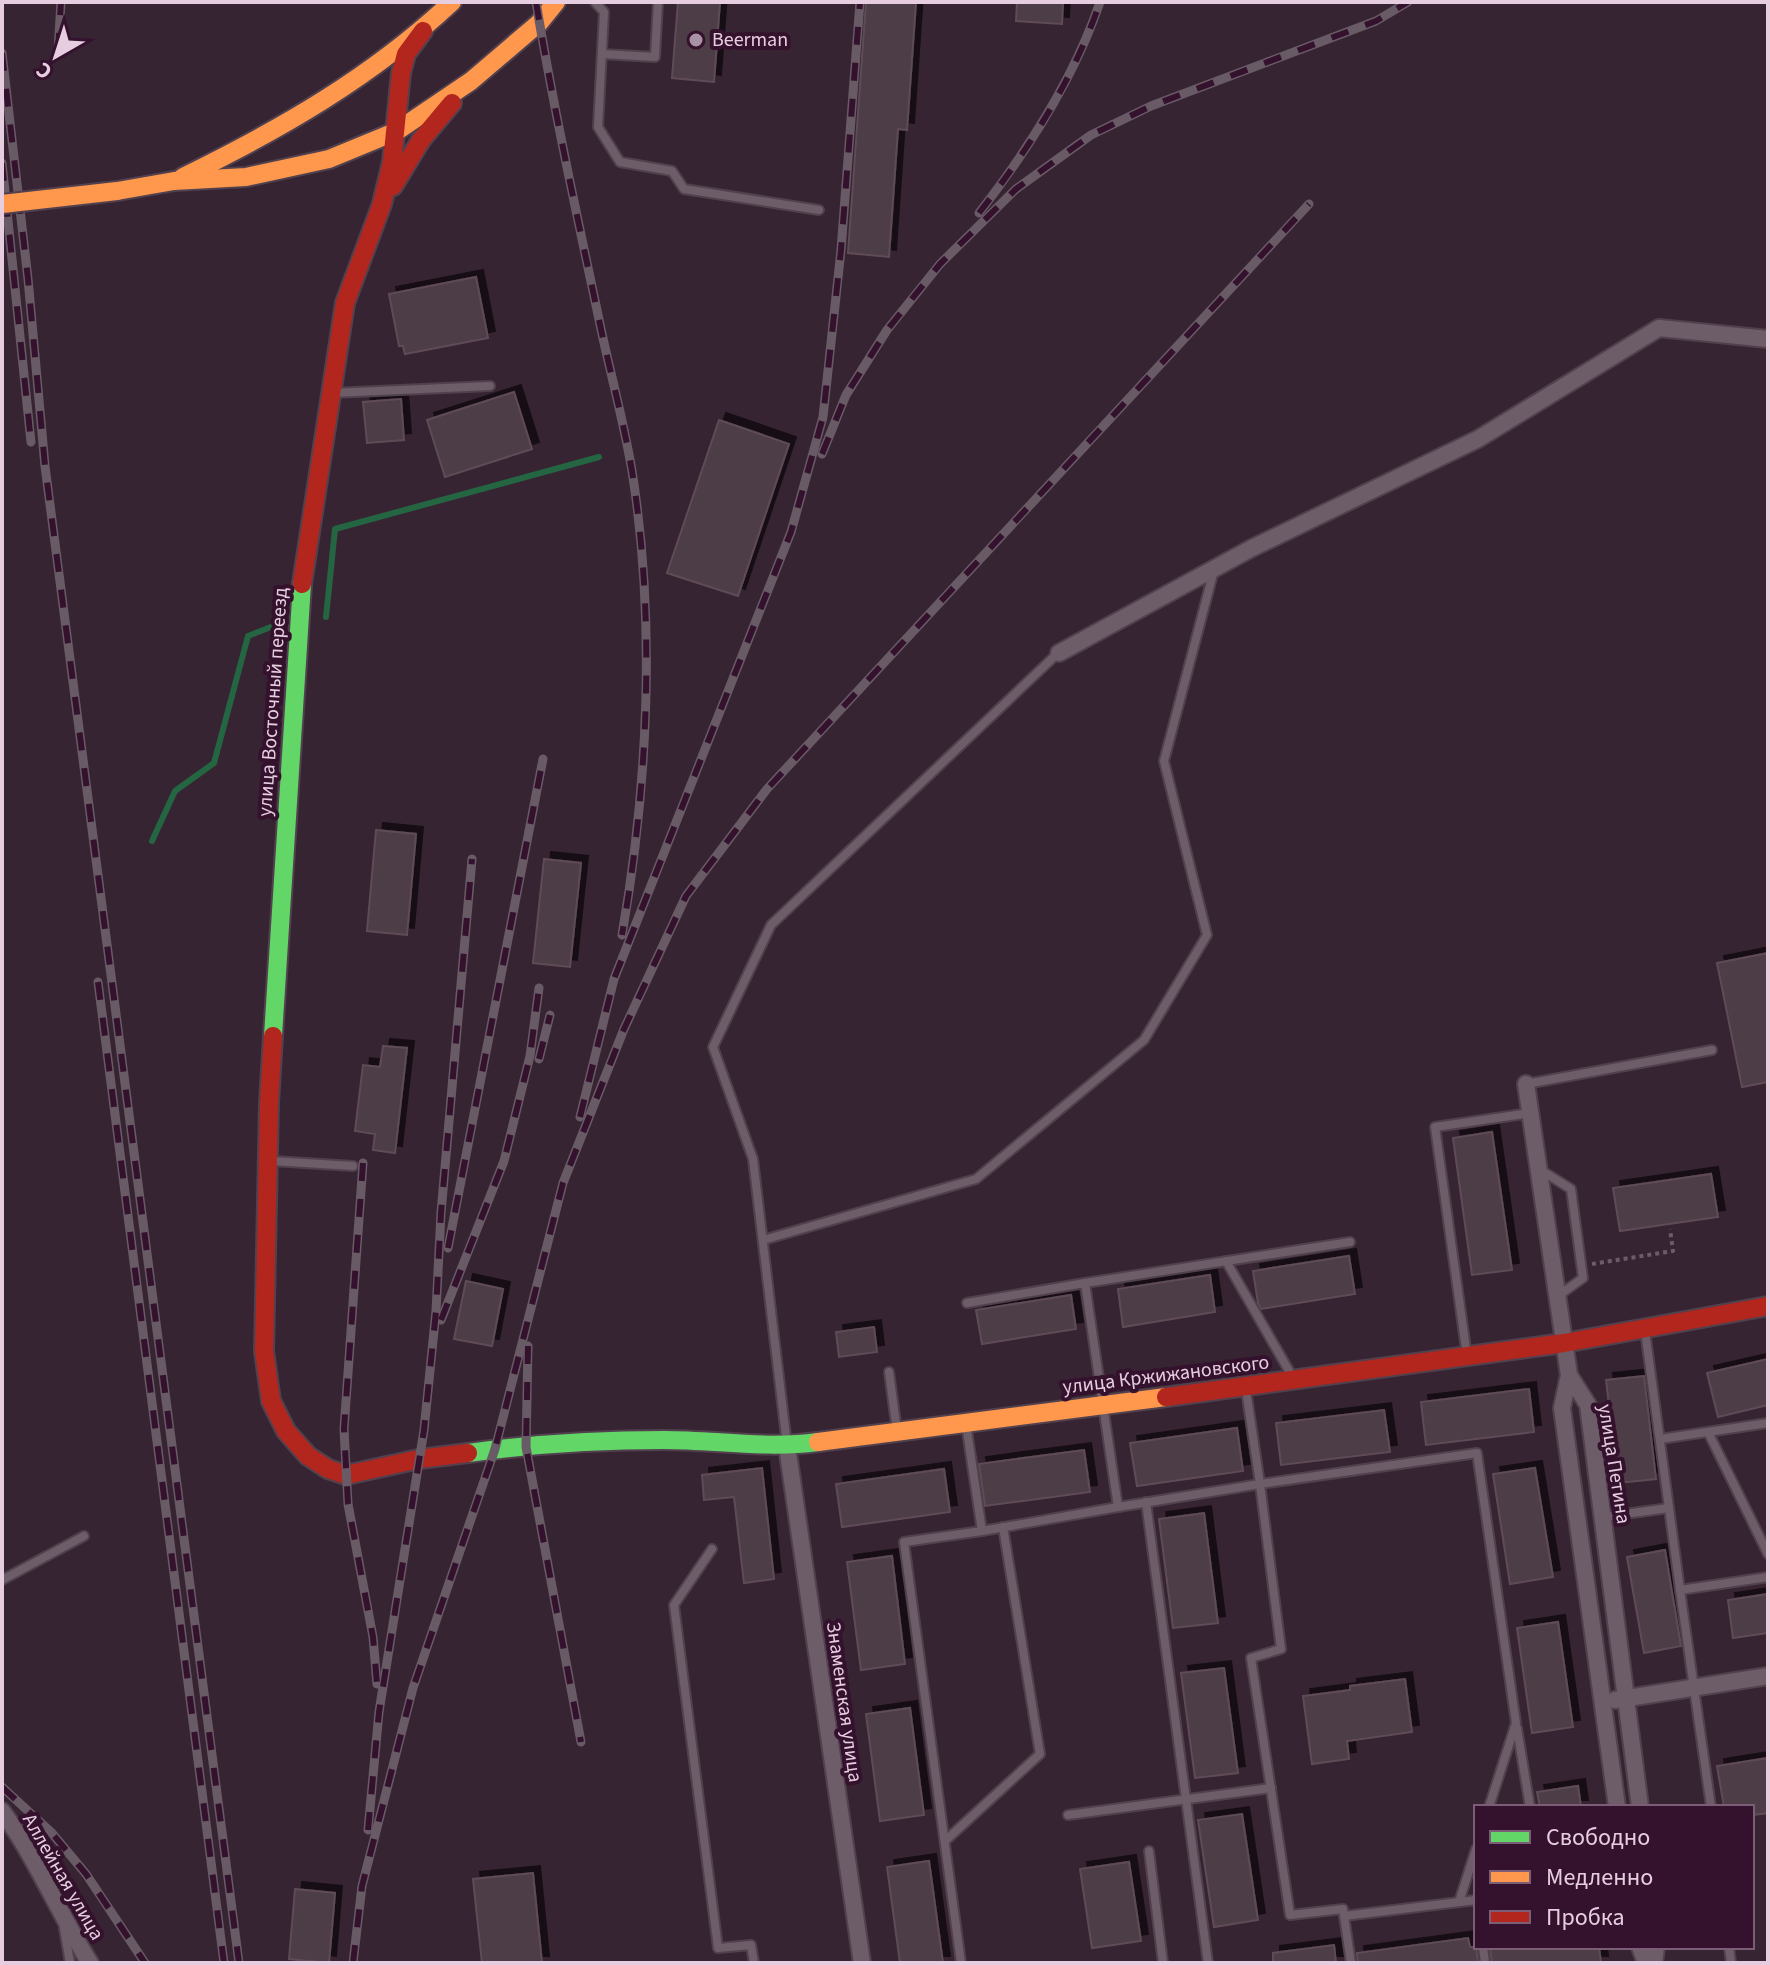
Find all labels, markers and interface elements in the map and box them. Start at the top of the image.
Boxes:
north arrow [16,16,96,96]
place label: Beerman [712,26,788,54]
marker: Beerman [687,31,705,49]
text: С [29,54,59,87]
street label: улица Восточный переезд [251,586,295,818]
street label: улица Кржижановского [1061,1348,1271,1402]
street label: улица Петина [1591,1402,1637,1526]
street label: Знаменская улица [819,1620,869,1784]
legend [1474,1805,1754,1949]
street label: Аллейная улица [15,1809,111,1945]
text: Свободно [1546,1820,1650,1855]
text: Медленно [1546,1860,1653,1895]
text: Пробка [1546,1900,1625,1935]

